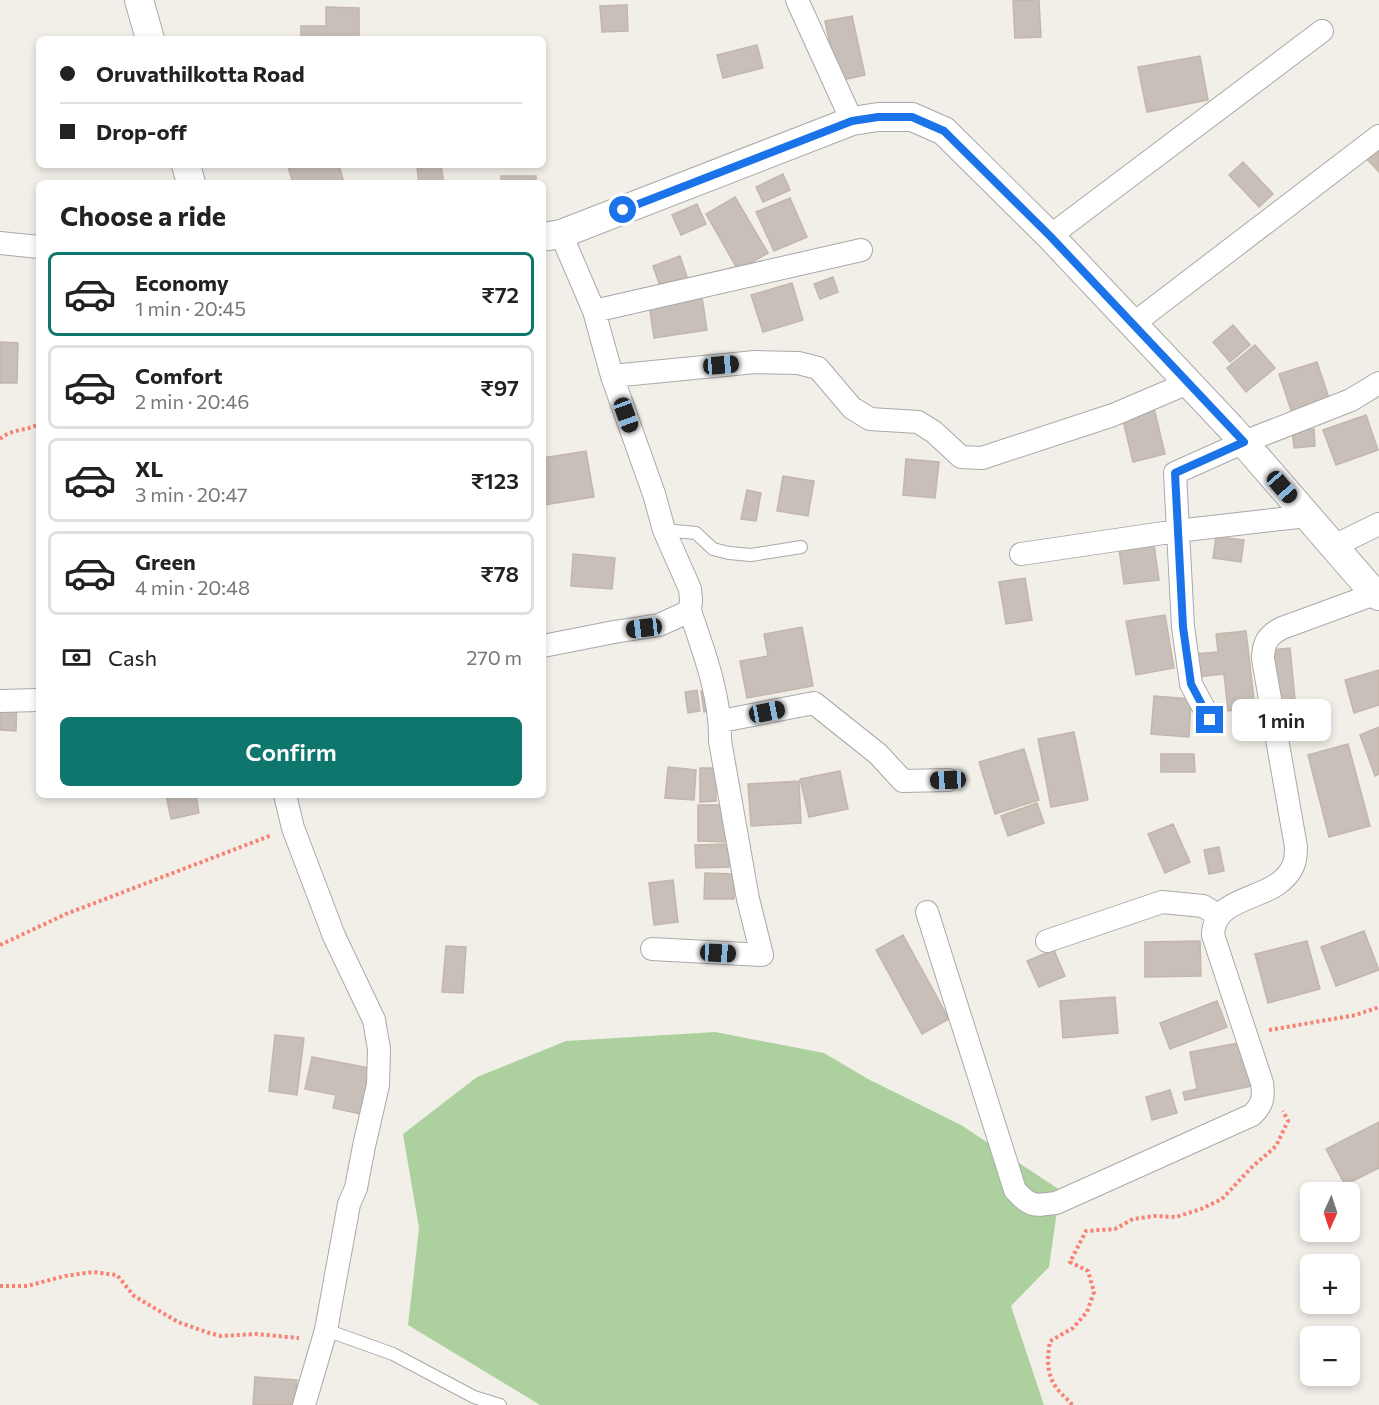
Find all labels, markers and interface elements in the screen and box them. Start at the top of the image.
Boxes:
text: Oruvathilkotta Road [96,60,305,87]
text: Drop-off [96,118,187,145]
route start [609,196,636,223]
text: Choose a ride [60,199,226,232]
icon: car [63,267,117,321]
text: Economy [135,269,229,296]
text: ₹72 [481,281,519,308]
text: 1 min · 20:45 [135,296,246,320]
car [702,354,740,376]
icon: car [63,360,117,414]
text: Comfort [135,362,223,389]
text: ₹97 [480,374,519,401]
text: 2 min · 20:46 [135,389,249,413]
car [611,395,641,435]
icon: car [63,453,117,507]
text: XL [135,455,163,482]
text: ₹123 [471,467,519,494]
car [1263,468,1301,506]
text: 3 min · 20:47 [135,482,248,506]
icon: car [63,546,117,600]
text: Green [135,548,196,575]
text: ₹78 [480,560,519,587]
text: 4 min · 20:48 [135,575,250,599]
car [625,617,663,639]
icon: cash [60,641,93,674]
text: Cash [108,644,157,671]
text: 270 m [466,645,522,669]
callout: 1 min [1231,699,1330,741]
car [748,700,786,724]
route end [1196,706,1223,733]
text: 1 min [1258,708,1305,732]
button: Confirm [60,717,522,786]
car [930,770,966,790]
car [700,943,736,963]
north arrow [1300,1182,1360,1242]
map controls [1300,1182,1360,1386]
button: + [1300,1254,1360,1314]
button: − [1300,1326,1360,1386]

